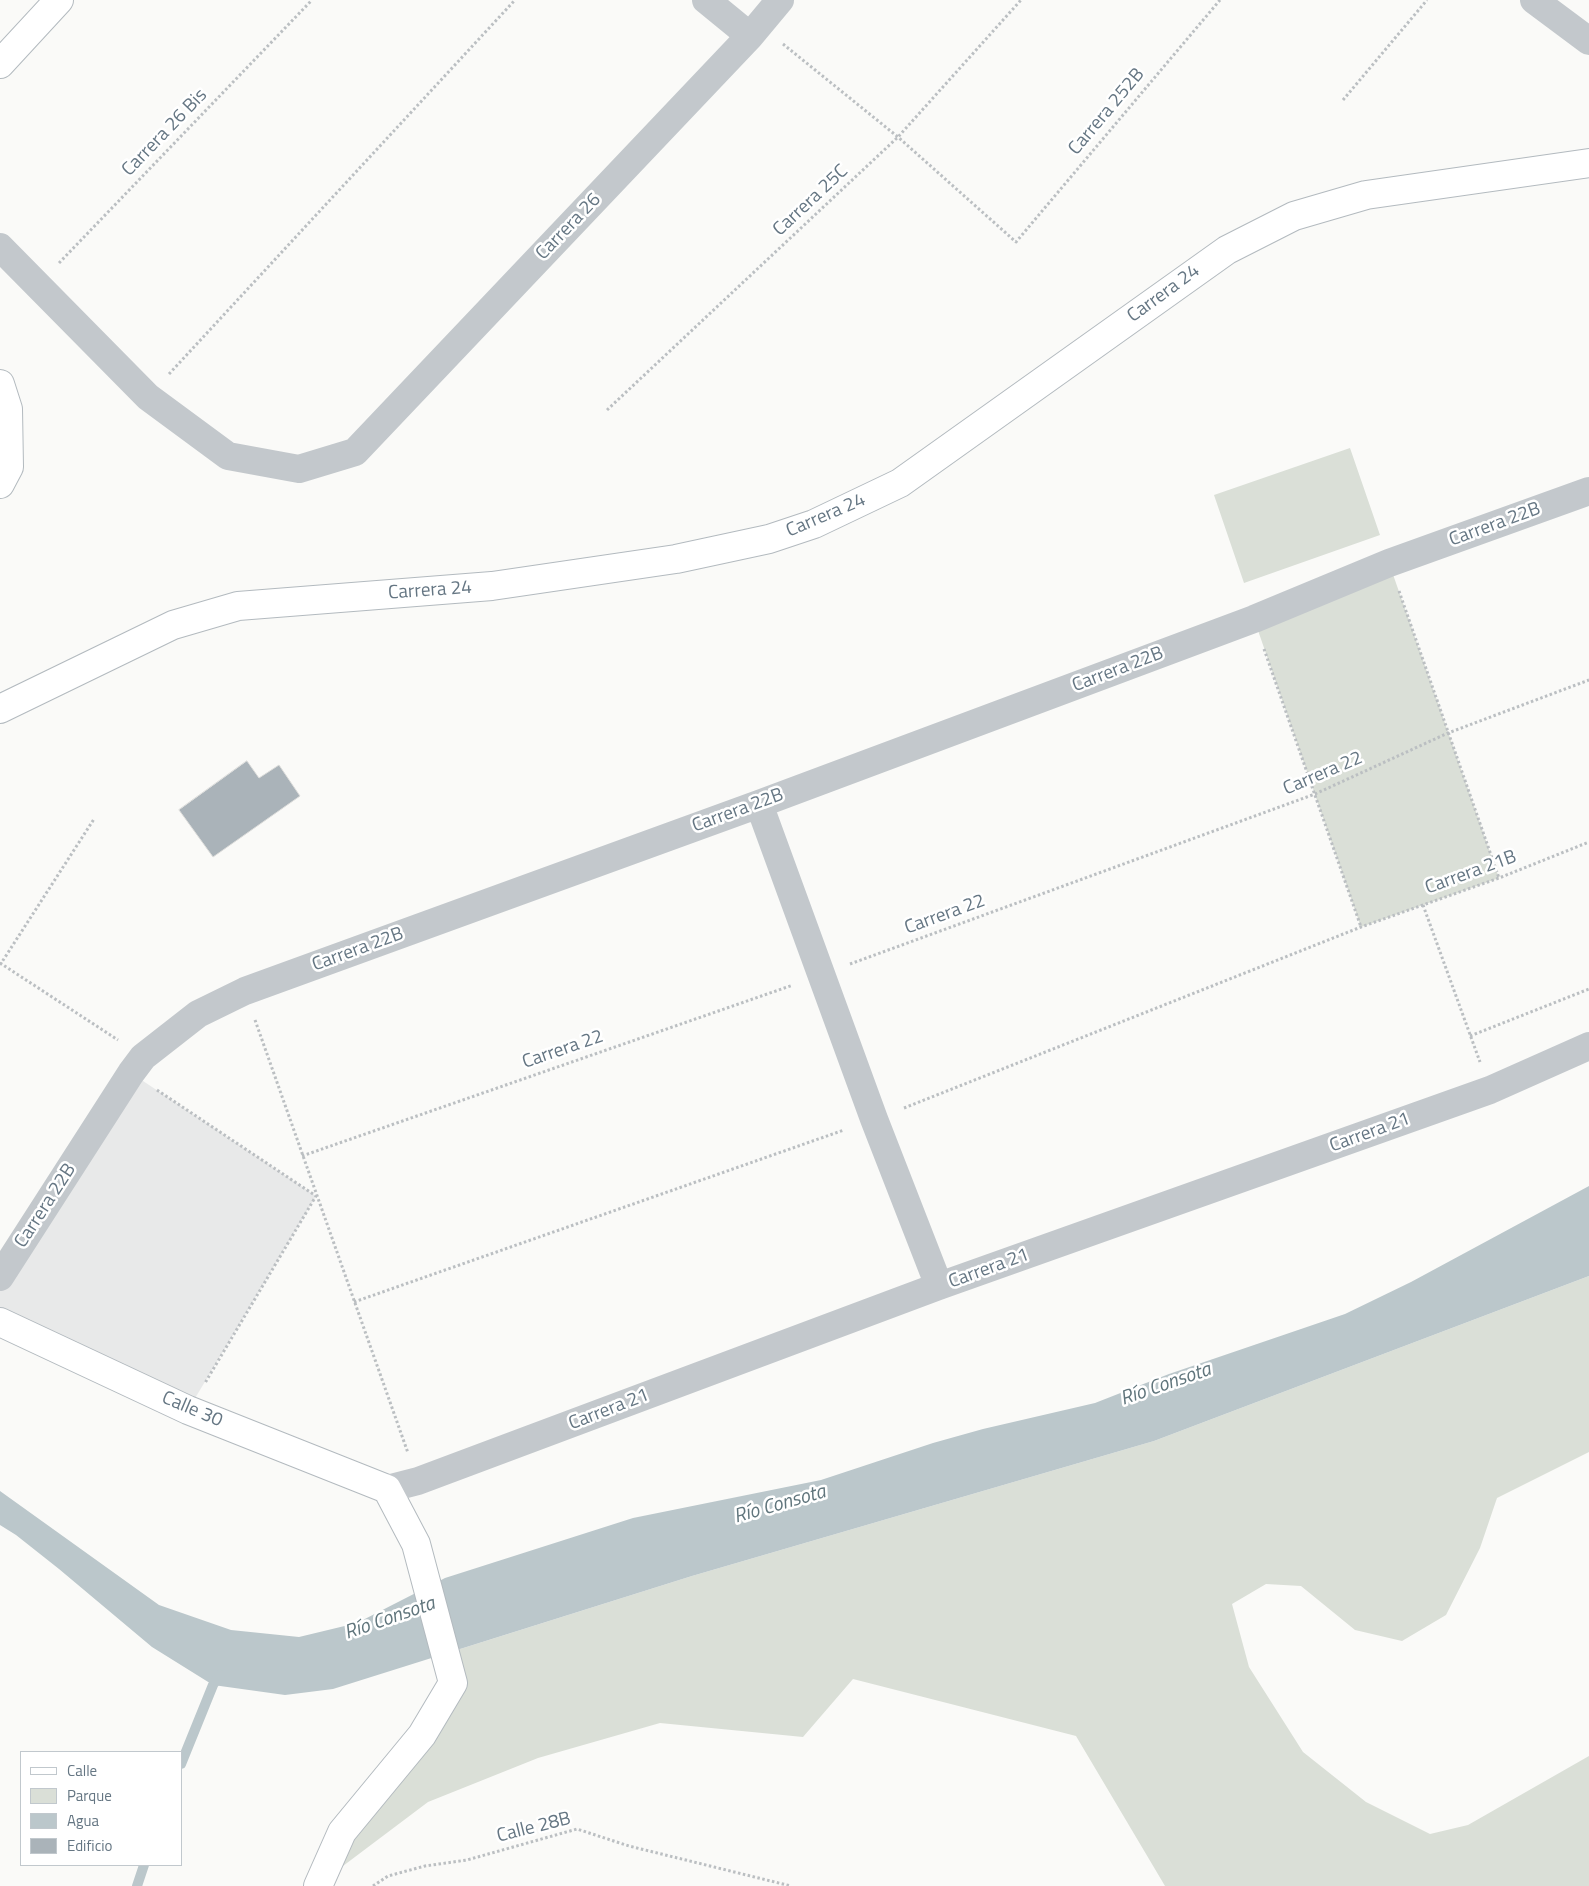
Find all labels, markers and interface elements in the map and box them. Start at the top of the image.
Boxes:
street label: Carrera 252B [1064,64,1150,160]
street label: Carrera 26 Bis [118,84,212,182]
street label: Carrera 25C [769,161,853,241]
street label: Carrera 26 [532,189,606,265]
street label: Carrera 24 [1123,260,1205,328]
street label: Carrera 24 [783,489,869,543]
street label: Carrera 22B [1446,498,1544,552]
street label: Carrera 24 [387,577,473,605]
street label: Carrera 22B [1069,642,1167,698]
street label: Carrera 22 [1280,747,1366,801]
street label: Carrera 22B [689,784,787,838]
street label: Carrera 21B [1422,846,1520,900]
street label: Carrera 22 [902,890,988,940]
street label: Carrera 22B [309,923,407,977]
street label: Carrera 22 [520,1026,606,1074]
street label: Carrera 21 [1327,1108,1413,1158]
street label: Carrera 22B [10,1160,82,1252]
street label: Carrera 21 [946,1244,1032,1294]
water label: Río Consota [1118,1358,1214,1412]
street label: Carrera 21 [566,1384,652,1436]
street label: Calle 30 [158,1387,226,1433]
water label: Río Consota [731,1480,829,1530]
water label: Río Consota [342,1592,438,1646]
legend [20,1751,182,1866]
text: Calle [67,1759,97,1782]
text: Parque [67,1784,112,1807]
street label: Calle 28B [495,1808,573,1848]
text: Agua [67,1809,99,1832]
text: Edificio [67,1834,112,1857]

